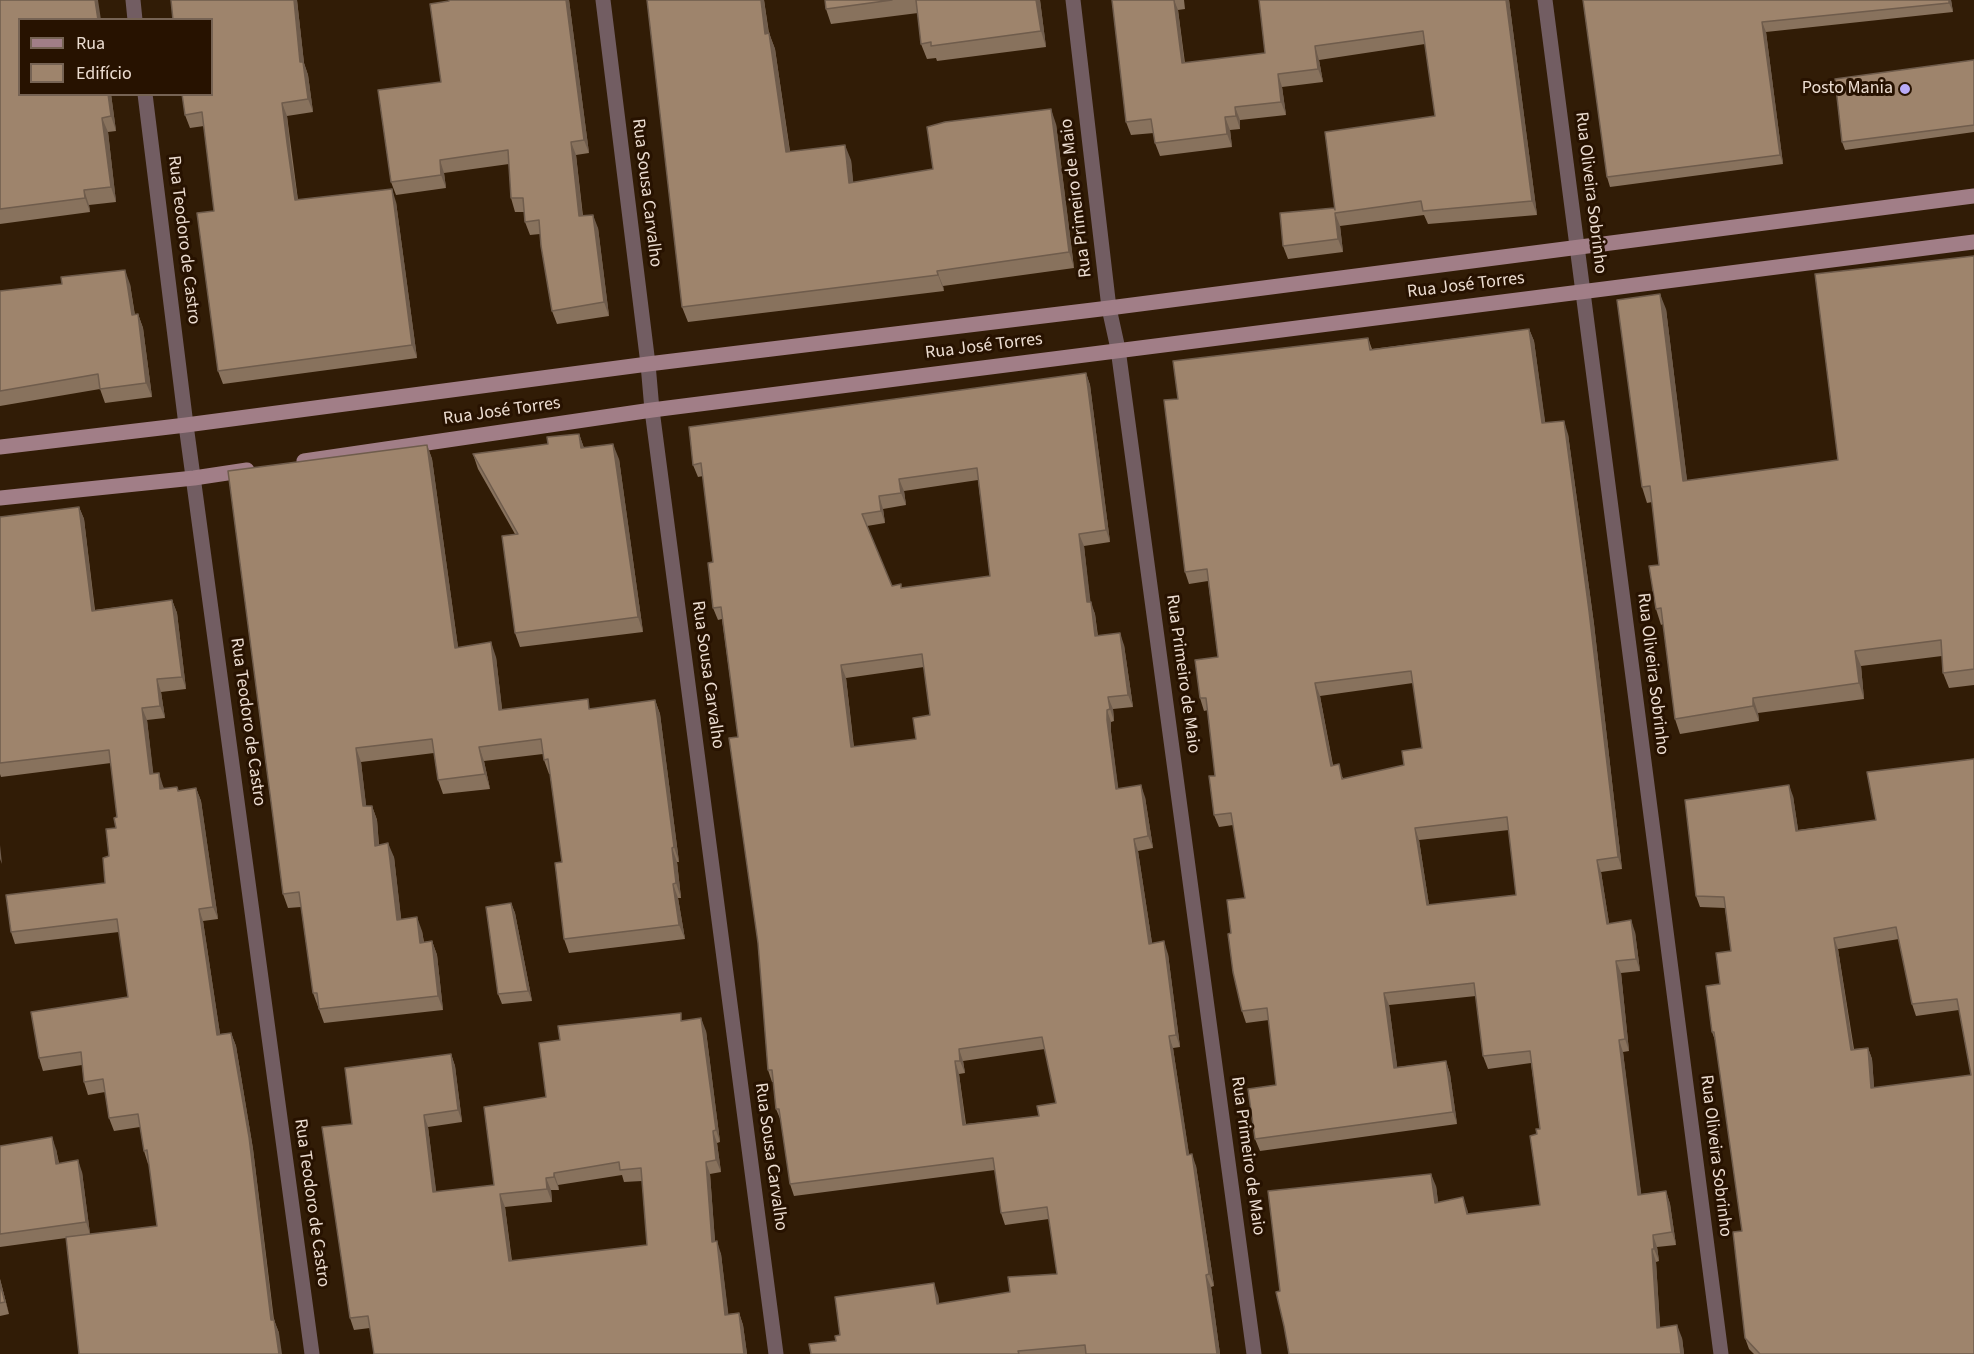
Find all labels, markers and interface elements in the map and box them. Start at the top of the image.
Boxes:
legend [18,18,213,96]
text: Rua [76,31,105,56]
text: Edifício [76,61,132,86]
place label: Posto Mania [1802,78,1893,100]
marker: Posto Mania [1898,82,1912,96]
street label: Rua Oliveira Sobrinho [1569,111,1611,275]
street label: Rua Primeiro de Maio [1057,117,1097,279]
street label: Rua Sousa Carvalho [626,118,666,268]
street label: Rua Teodoro de Castro [162,154,204,326]
street label: Rua José Torres [1406,268,1526,304]
street label: Rua José Torres [924,329,1044,365]
street label: Rua José Torres [442,393,562,431]
street label: Rua Oliveira Sobrinho [1631,592,1673,756]
street label: Rua Primeiro de Maio [1160,593,1204,755]
street label: Rua Sousa Carvalho [686,600,728,750]
street label: Rua Teodoro de Castro [224,636,270,808]
street label: Rua Oliveira Sobrinho [1694,1074,1736,1238]
street label: Rua Primeiro de Maio [1225,1075,1269,1237]
street label: Rua Sousa Carvalho [749,1082,791,1232]
street label: Rua Teodoro de Castro [288,1117,334,1289]

